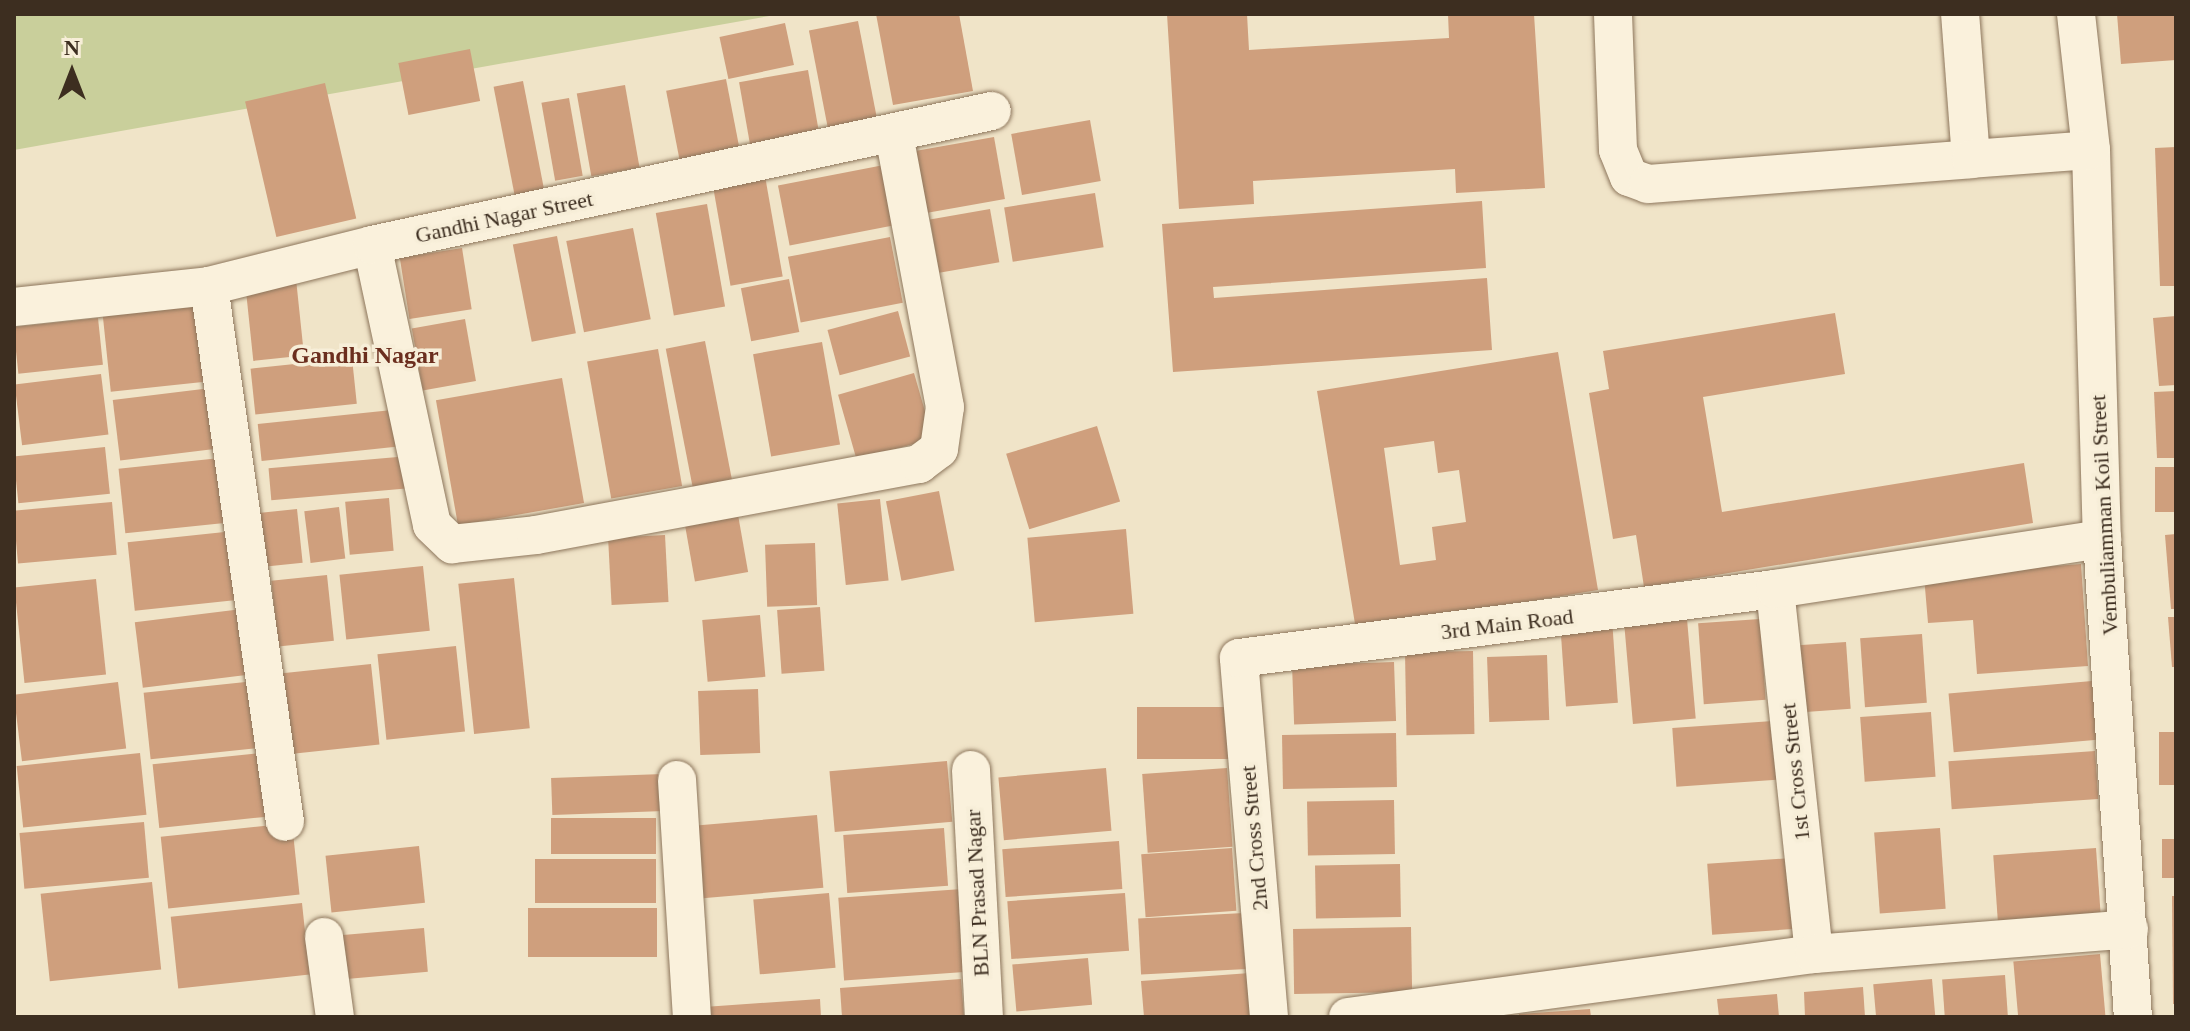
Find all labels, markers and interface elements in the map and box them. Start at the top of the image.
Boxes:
north arrow [32,32,112,112]
text: N [64,35,80,60]
street label: Gandhi Nagar Street [413,185,595,249]
district label: Gandhi Nagar [291,342,439,370]
street label: Vembuliamman Koil Street [2085,394,2123,636]
street label: 3rd Main Road [1439,603,1575,645]
street label: 1st Cross Street [1775,702,1815,842]
street label: 2nd Cross Street [1235,764,1273,912]
street label: BLN Prasad Nagar [959,809,995,977]

